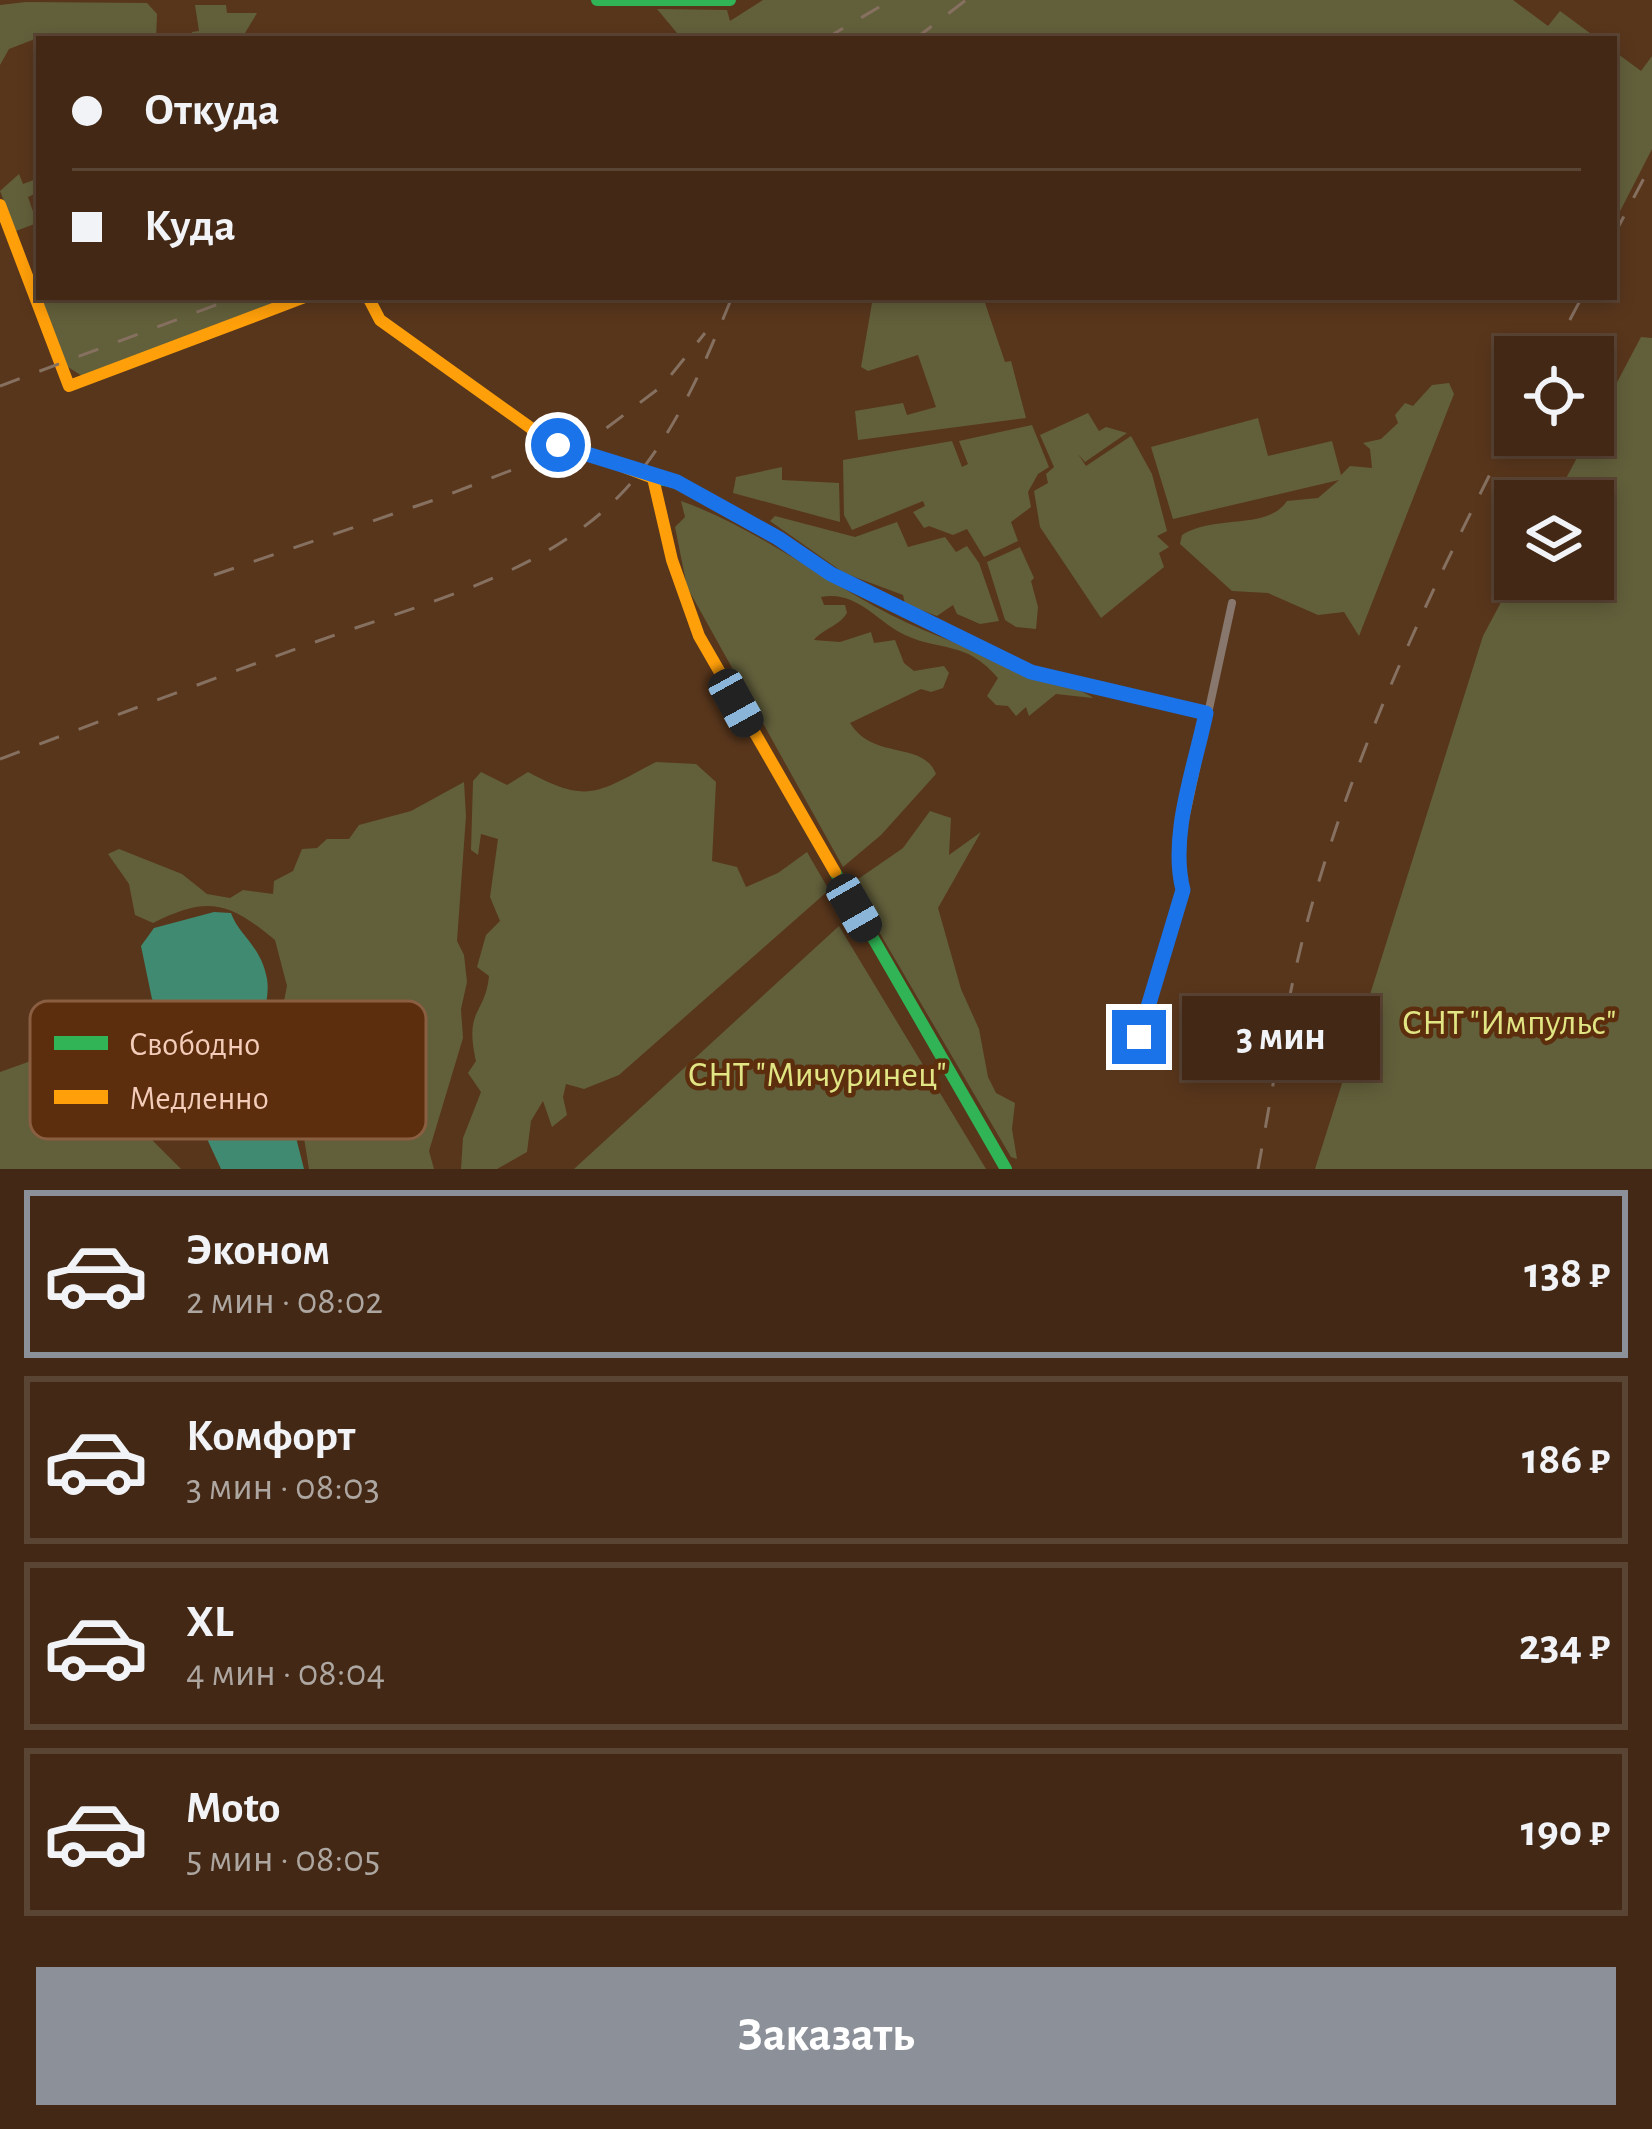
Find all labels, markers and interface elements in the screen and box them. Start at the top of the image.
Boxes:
text: Откуда [144,88,279,133]
text: Куда [144,204,236,249]
map controls [1494,336,1614,600]
button: locate [1494,336,1614,456]
route start [531,418,585,472]
button: layers [1494,480,1614,600]
car [703,663,769,743]
car [820,868,888,948]
callout: 3 мин [1181,995,1379,1079]
legend [30,1001,426,1139]
park label: СНТ "Импульс" [1402,1005,1616,1041]
route end [1112,1010,1166,1064]
text: 3 мин [1236,1018,1326,1057]
text: Свободно [129,1029,260,1062]
park label: СНТ "Мичуринец" [687,1057,947,1093]
text: Медленно [129,1083,269,1116]
icon: car [42,1220,150,1328]
text: Эконом [186,1228,330,1273]
text: 138 ₽ [1524,1251,1610,1296]
text: 2 мин · 08:02 [186,1282,383,1321]
icon: car [42,1406,150,1514]
text: Комфорт [186,1414,355,1459]
text: 186 ₽ [1522,1437,1610,1482]
text: 3 мин · 08:03 [186,1468,380,1507]
icon: car [42,1592,150,1700]
text: XL [186,1600,234,1645]
text: 234 ₽ [1519,1623,1610,1668]
text: 4 мин · 08:04 [186,1654,385,1693]
icon: car [42,1778,150,1886]
text: Moto [186,1786,281,1831]
text: 190 ₽ [1521,1809,1610,1854]
text: 5 мин · 08:05 [186,1840,380,1879]
button: Заказать [36,1967,1616,2105]

